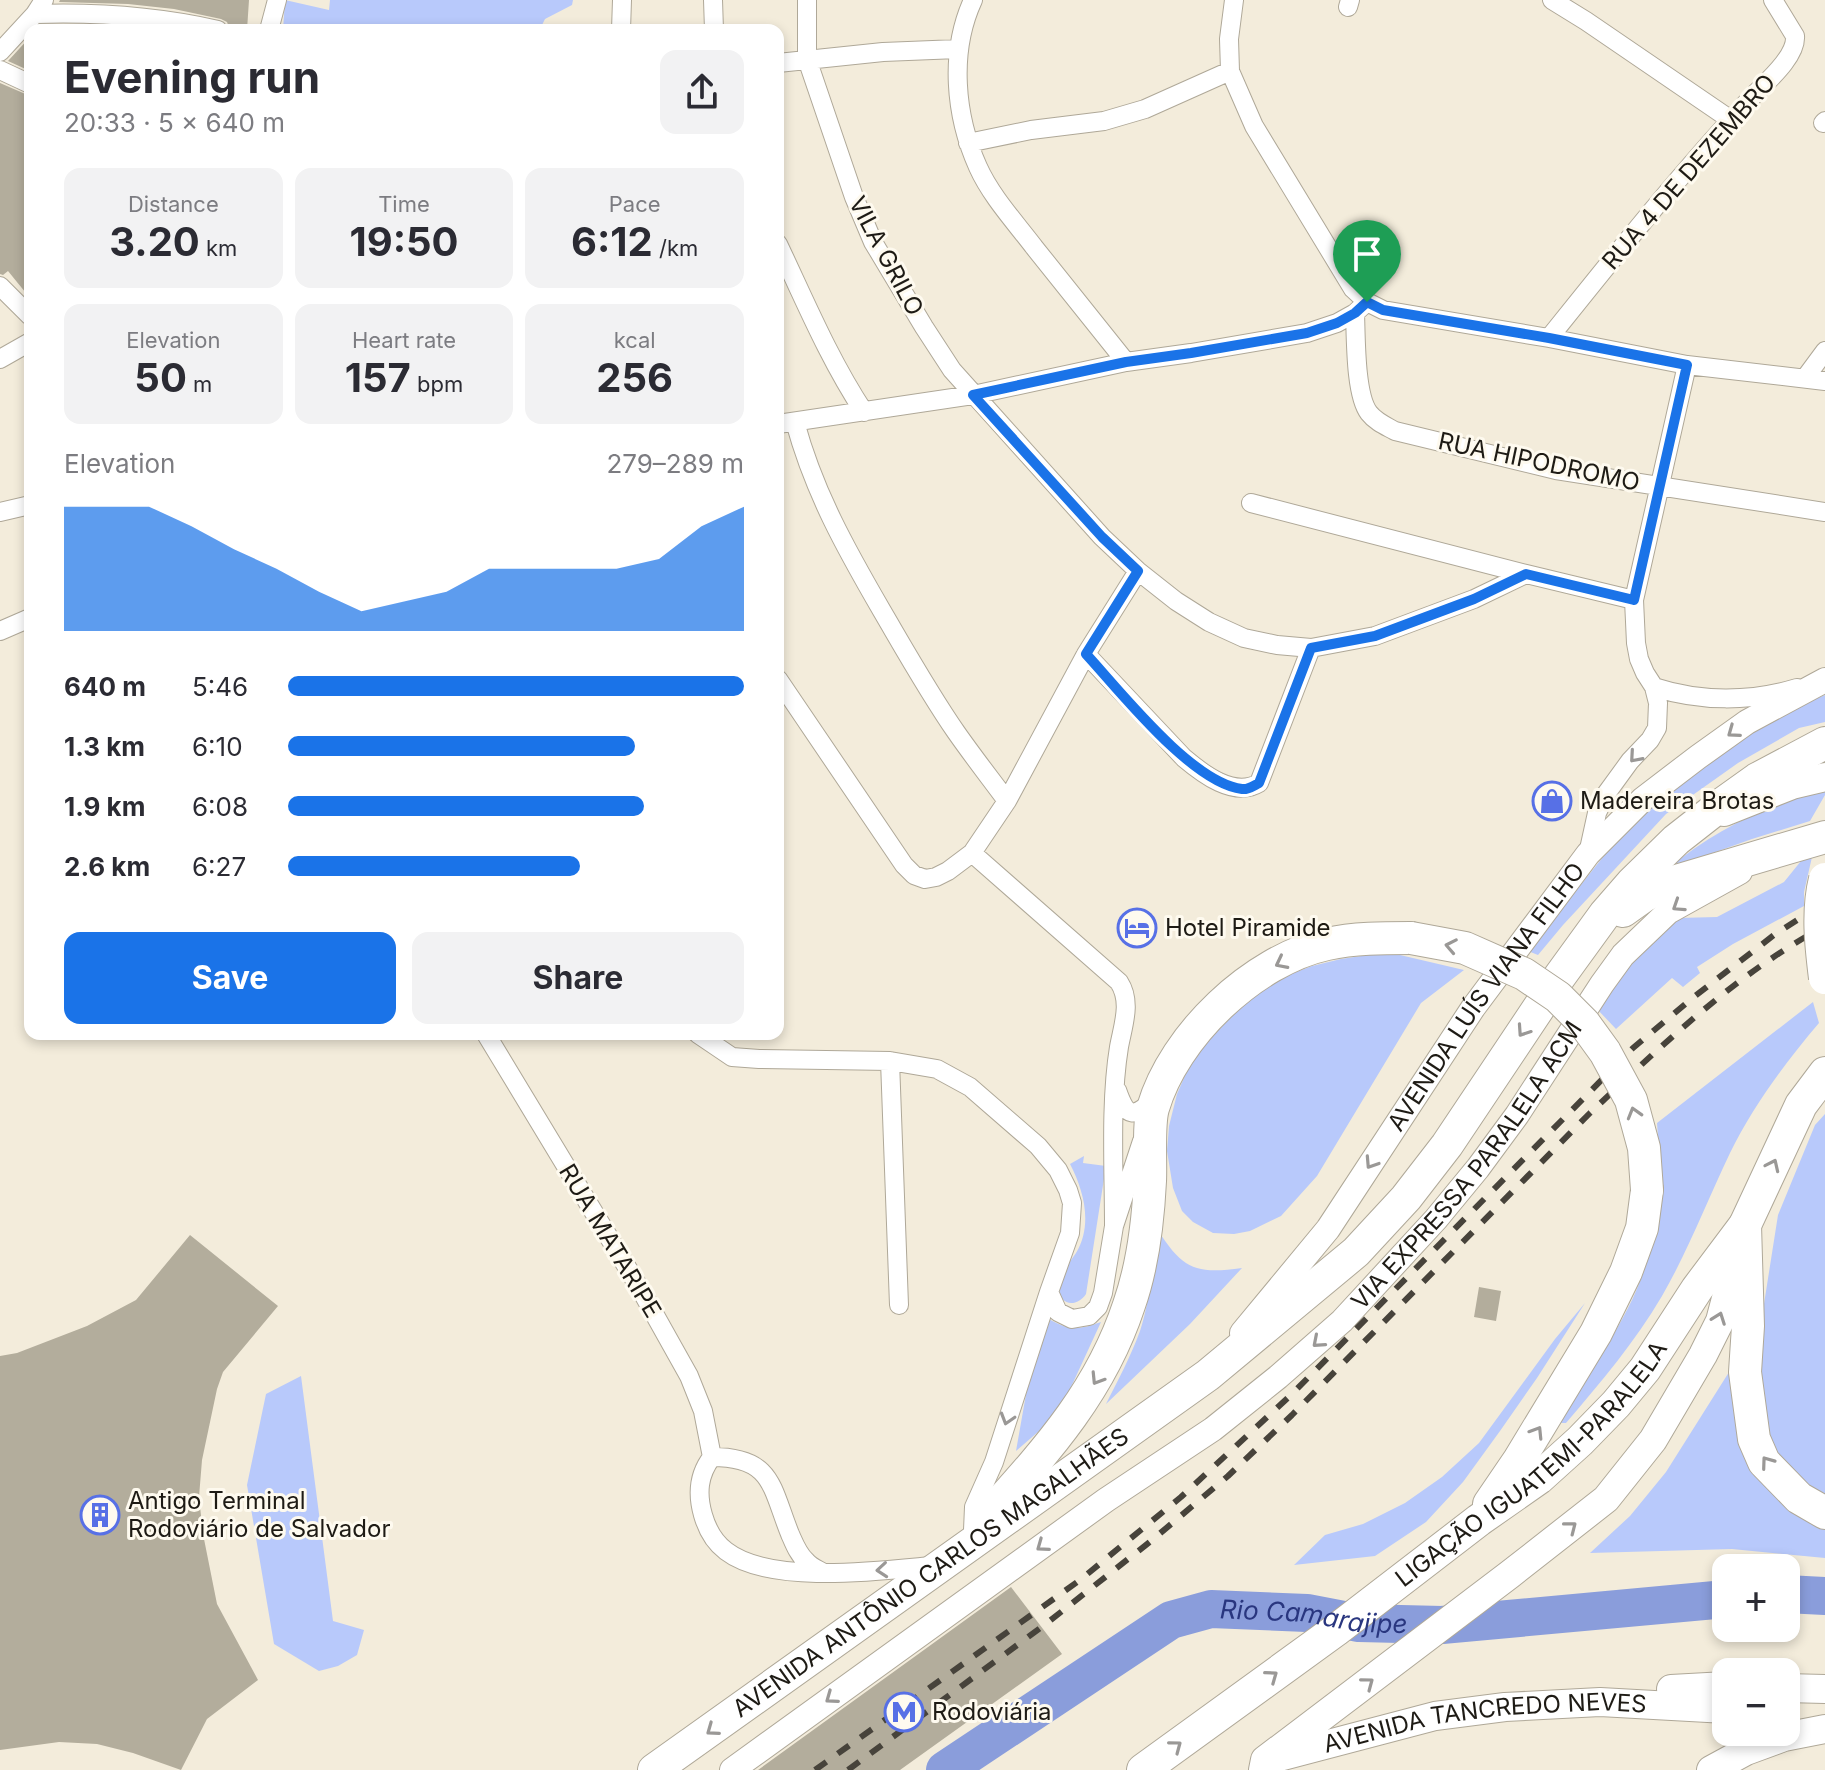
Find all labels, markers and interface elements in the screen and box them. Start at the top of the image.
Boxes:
text: Evening run [64,50,320,104]
button: share [660,50,744,134]
street label: RUA 4 DE DEZEMBRO [1596,68,1781,275]
text: 20:33 · 5 × 640 m [64,107,285,138]
text: Distance [128,191,219,217]
text: Time [378,191,430,217]
text: Pace [609,191,661,217]
street label: VILA GRILO [843,191,930,320]
text: 3.20 [109,217,200,266]
text: 19:50 [349,217,459,266]
text: 6:12 [571,217,653,266]
pin [1333,220,1401,302]
icon: arrive [1345,232,1389,276]
text: km [200,235,237,261]
text: /km [653,235,698,261]
text: Elevation [126,327,220,353]
text: Heart rate [352,327,456,353]
text: kcal [614,327,656,353]
text: 50 [134,353,187,402]
text: 157 [345,353,411,402]
text: 256 [596,353,673,402]
text: m [187,371,212,397]
text: bpm [411,371,463,397]
street label: RUA HIPODROMO [1436,426,1643,497]
text: Elevation [64,448,175,479]
text: 279–289 m [606,448,744,479]
text: 640 m [64,671,146,702]
text: 5:46 [192,671,248,702]
one-way arrow [1727,722,1742,737]
text: 1.3 km [64,731,145,762]
text: 6:10 [192,731,243,762]
one-way arrow [1630,747,1645,762]
shop icon: Madereira Brotas [1531,780,1573,822]
place label: Madereira Brotas [1580,786,1774,815]
text: 1.9 km [64,791,145,822]
text: 6:08 [192,791,248,822]
text: 2.6 km [64,851,150,882]
text: 6:27 [192,851,246,882]
street label: AVENIDA LUÍS VIANA FILHO [1381,857,1590,1136]
one-way arrow [1672,897,1687,912]
hotel icon: Hotel Piramide [1116,907,1158,949]
place label: Hotel Piramide [1165,913,1331,942]
button: Save [64,932,396,1024]
button: Share [412,932,744,1024]
one-way arrow [1445,938,1459,955]
one-way arrow [1275,953,1290,968]
street label: VIA EXPRESSA PARALELA ACM [1345,1016,1588,1315]
one-way arrow [1517,1023,1532,1037]
one-way arrow [1627,1107,1644,1121]
one-way arrow [1366,1155,1381,1169]
street label: RUA MATARIPE [553,1159,668,1323]
one-way arrow [1763,1159,1779,1173]
one-way arrow [1710,1312,1726,1326]
one-way arrow [1312,1332,1327,1347]
street label: LIGAÇÃO IGUATEMI-PARALELA [1390,1336,1673,1593]
one-way arrow [1091,1370,1106,1385]
one-way arrow [1000,1412,1016,1425]
street label: AVENIDA ANTÔNIO CARLOS MAGALHÃES [727,1421,1134,1723]
one-way arrow [1527,1426,1542,1441]
one-way arrow [1762,1456,1777,1471]
place label: Antigo Terminal Rodoviário de Salvador [128,1486,390,1543]
building icon: Antigo Terminal Rodoviário de Salvador [79,1494,121,1536]
one-way arrow [1562,1522,1576,1537]
one-way arrow [1037,1536,1051,1551]
map controls [1712,1554,1800,1746]
button: + [1712,1554,1800,1642]
one-way arrow [876,1562,889,1579]
water label: Rio Camarajipe [1219,1593,1408,1639]
button: − [1712,1658,1800,1746]
one-way arrow [1263,1671,1277,1686]
one-way arrow [1359,1678,1373,1692]
street label: AVENIDA TANCREDO NEVES [1320,1687,1647,1759]
one-way arrow [826,1688,840,1703]
metro station icon: Rodoviária [883,1691,925,1733]
place label: Rodoviária [932,1697,1052,1726]
one-way arrow [706,1720,720,1734]
one-way arrow [1167,1741,1181,1755]

